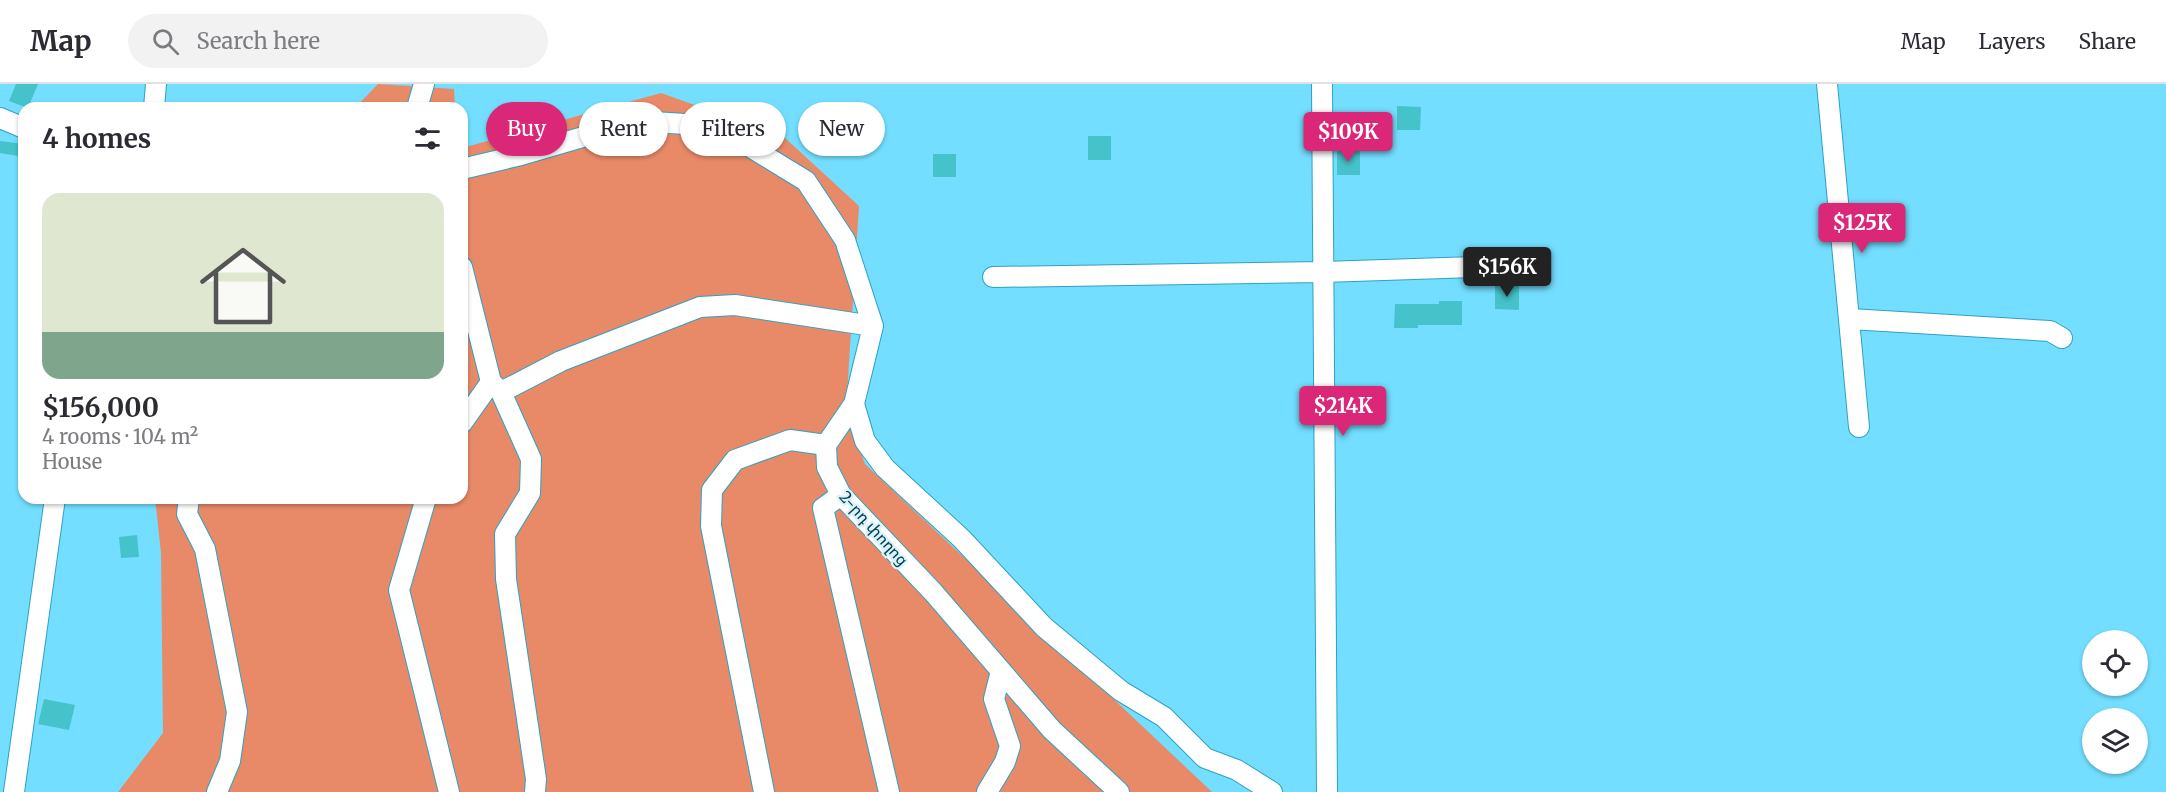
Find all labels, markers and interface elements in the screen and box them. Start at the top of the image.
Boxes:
search box [128,14,548,68]
text: Map [30,23,92,59]
icon: search [149,25,182,58]
text: Search here [197,27,320,55]
text: Map [1901,28,1946,55]
text: Layers [1979,28,2046,55]
text: Share [2079,28,2136,55]
chip: Buy [486,102,567,156]
chip: Rent [579,102,668,156]
chip: Filters [680,102,786,156]
chip: New [798,102,885,156]
pin: $109K [1306,112,1390,163]
text: $109K [1318,119,1378,144]
text: 4 homes [42,122,151,155]
icon: filters [411,122,444,155]
pin: $125K [1820,203,1904,254]
text: $125K [1832,210,1892,235]
icon: home [189,232,297,340]
pin: $156K [1465,247,1549,298]
text: $156K [1477,254,1537,279]
pin: $214K [1301,386,1385,437]
text: $156,000 [42,391,159,424]
text: $214K [1313,393,1373,418]
text: 4 rooms · 104 m² [42,424,198,449]
text: House [42,449,102,474]
street label: 2-րդ փողոց [835,487,913,569]
map controls [2082,630,2148,774]
button: locate [2082,630,2148,696]
button: layers [2082,708,2148,774]

